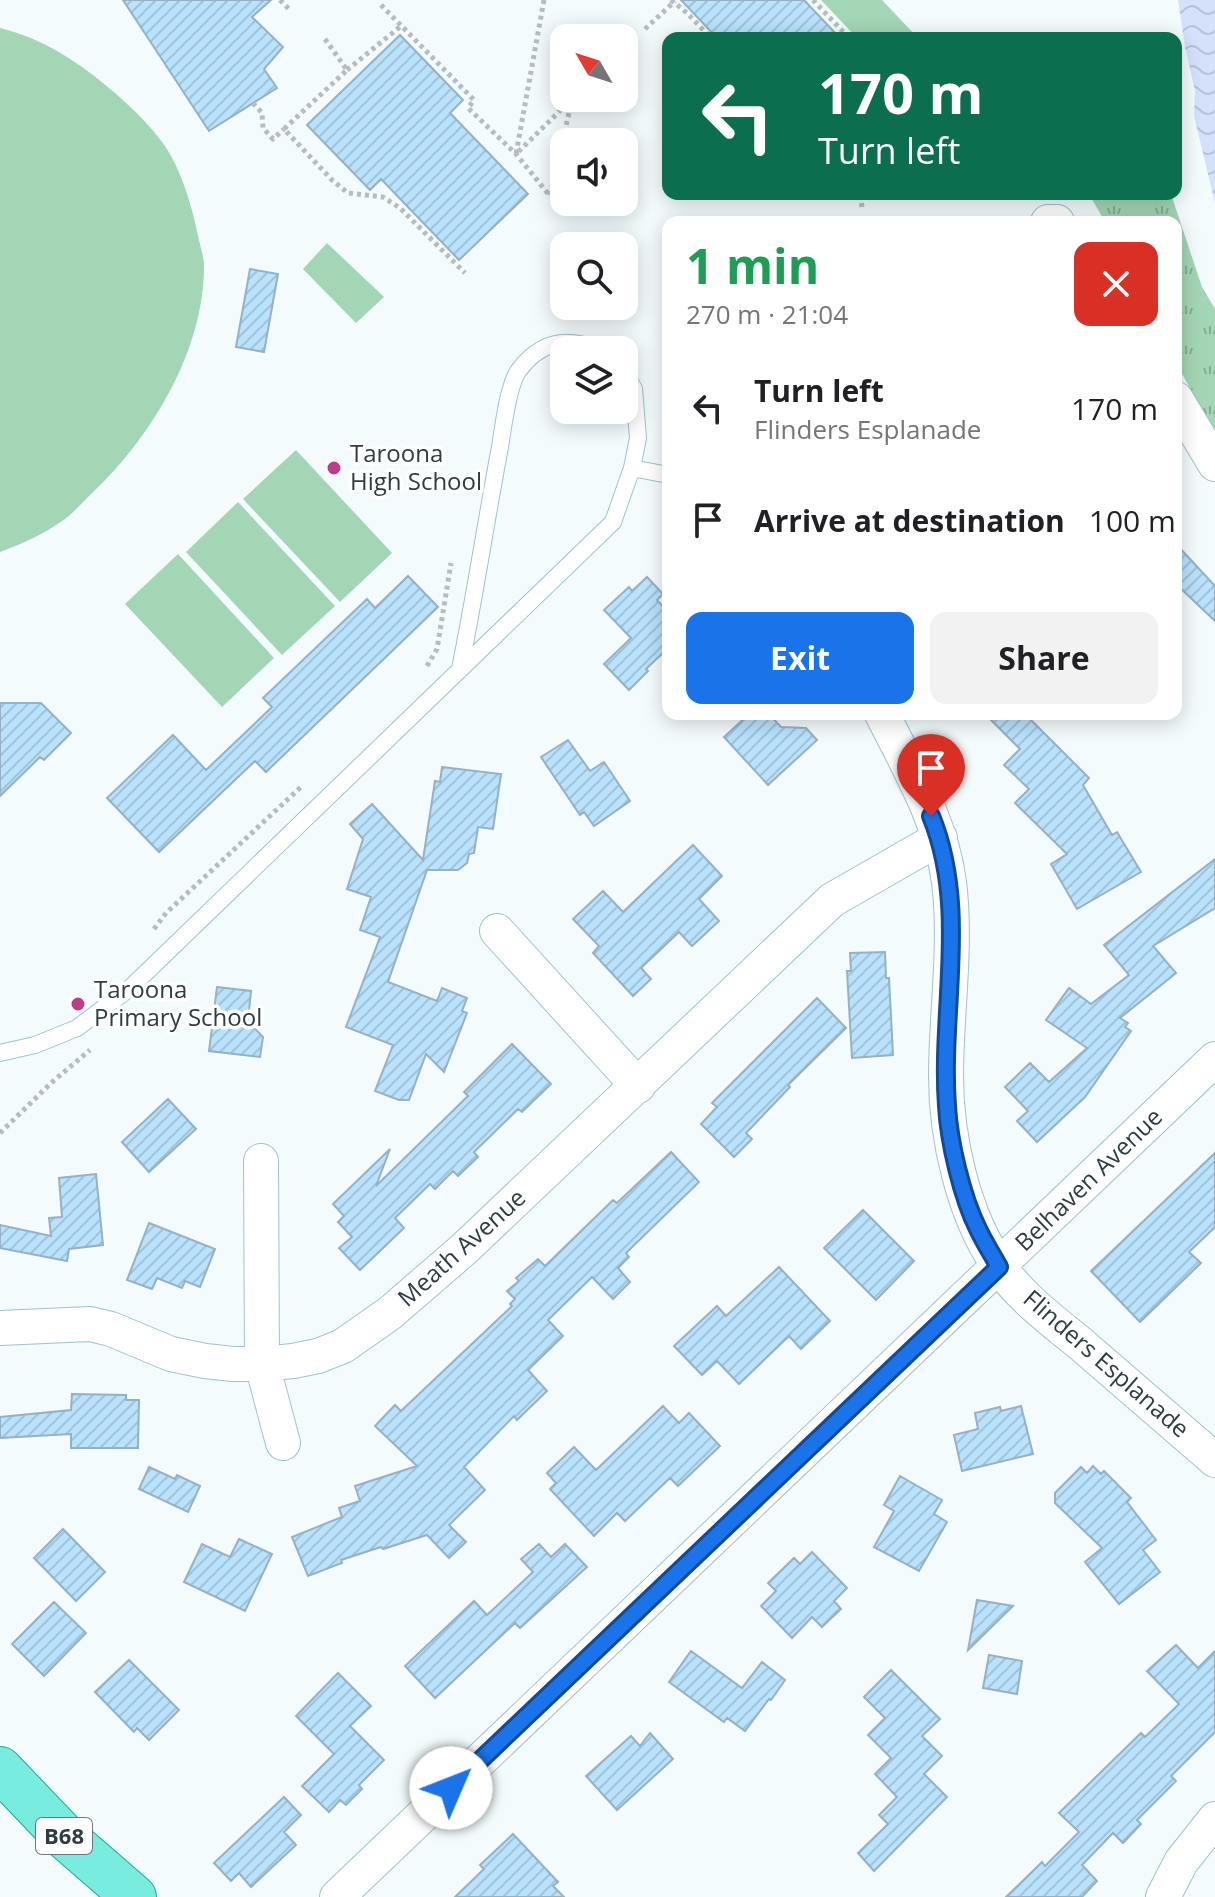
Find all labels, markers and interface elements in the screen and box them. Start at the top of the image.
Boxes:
north arrow [550,24,638,112]
map controls [550,24,638,424]
text: 170 m [818,54,984,130]
icon: left [686,64,790,168]
text: Turn left [818,126,960,175]
button: sound [550,128,638,216]
button: search [550,232,638,320]
text: 1 min [686,233,819,298]
button: close [1074,242,1158,326]
text: 270 m · 21:04 [686,296,848,332]
button: layers [550,336,638,424]
text: Turn left [754,370,884,411]
icon: left [686,386,730,430]
text: 170 m [1071,388,1158,429]
text: Flinders Esplanade [754,411,981,447]
place label: Taroona High School [350,436,482,497]
marker: Taroona High School [325,459,343,477]
icon: arrive [686,498,730,542]
text: Arrive at destination [754,500,1065,541]
text: 100 m [1089,500,1176,541]
button: Exit [686,612,914,704]
button: Share [930,612,1158,704]
pin [897,734,965,816]
icon: arrive [909,746,953,790]
place label: Taroona Primary School [94,972,262,1033]
marker: Taroona Primary School [69,995,87,1013]
street label: Belhaven Avenue [1007,1100,1169,1258]
street label: Meath Avenue [390,1181,532,1313]
street label: Flinders Esplanade [1017,1282,1197,1444]
position arrow [409,1746,493,1830]
road number: B68 [36,1818,92,1854]

